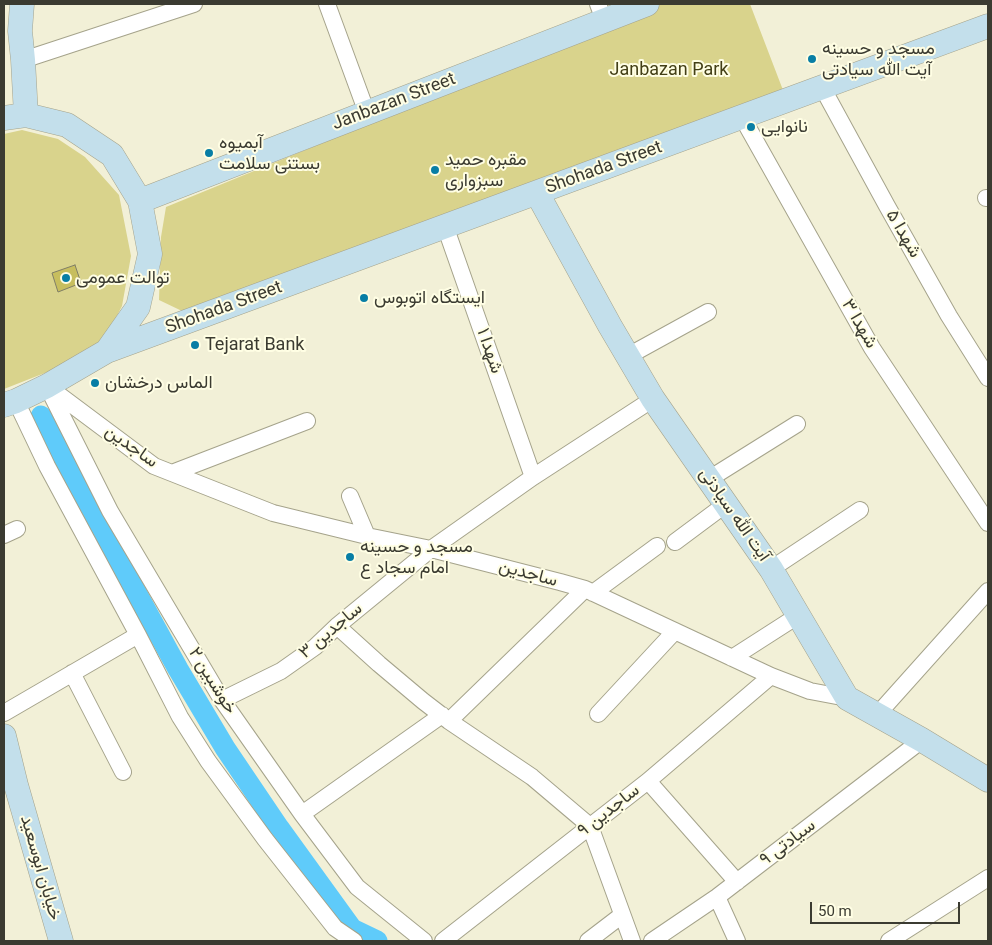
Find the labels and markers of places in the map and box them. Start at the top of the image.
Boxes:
place label: مسجد و حسینه آیت الله سیادتی [822,38,935,80]
marker: مسجد و حسینه آیت الله سیادتی [806,53,818,65]
place label: نانوایی [761,116,808,138]
marker: نانوایی [745,121,757,133]
place label: آبمیوه بستنی سلامت [219,132,320,174]
marker: آبمیوه بستنی سلامت [203,147,215,159]
place label: مقبره حمید سبزواری [445,149,527,192]
marker: مقبره حمید سبزواری [429,164,441,176]
place label: توالت عمومی [76,267,169,289]
marker: توالت عمومی [60,272,72,284]
place label: ایستگاه اتوبوس [374,287,485,309]
marker: ایستگاه اتوبوس [358,292,370,304]
place label: Tejarat Bank [205,334,304,356]
marker: Tejarat Bank [189,339,201,351]
place label: الماس درخشان [105,372,213,394]
marker: الماس درخشان [89,377,101,389]
place label: مسجد و حسینه امام سجاد ع [360,536,473,578]
marker: مسجد و حسینه امام سجاد ع [344,551,356,563]

